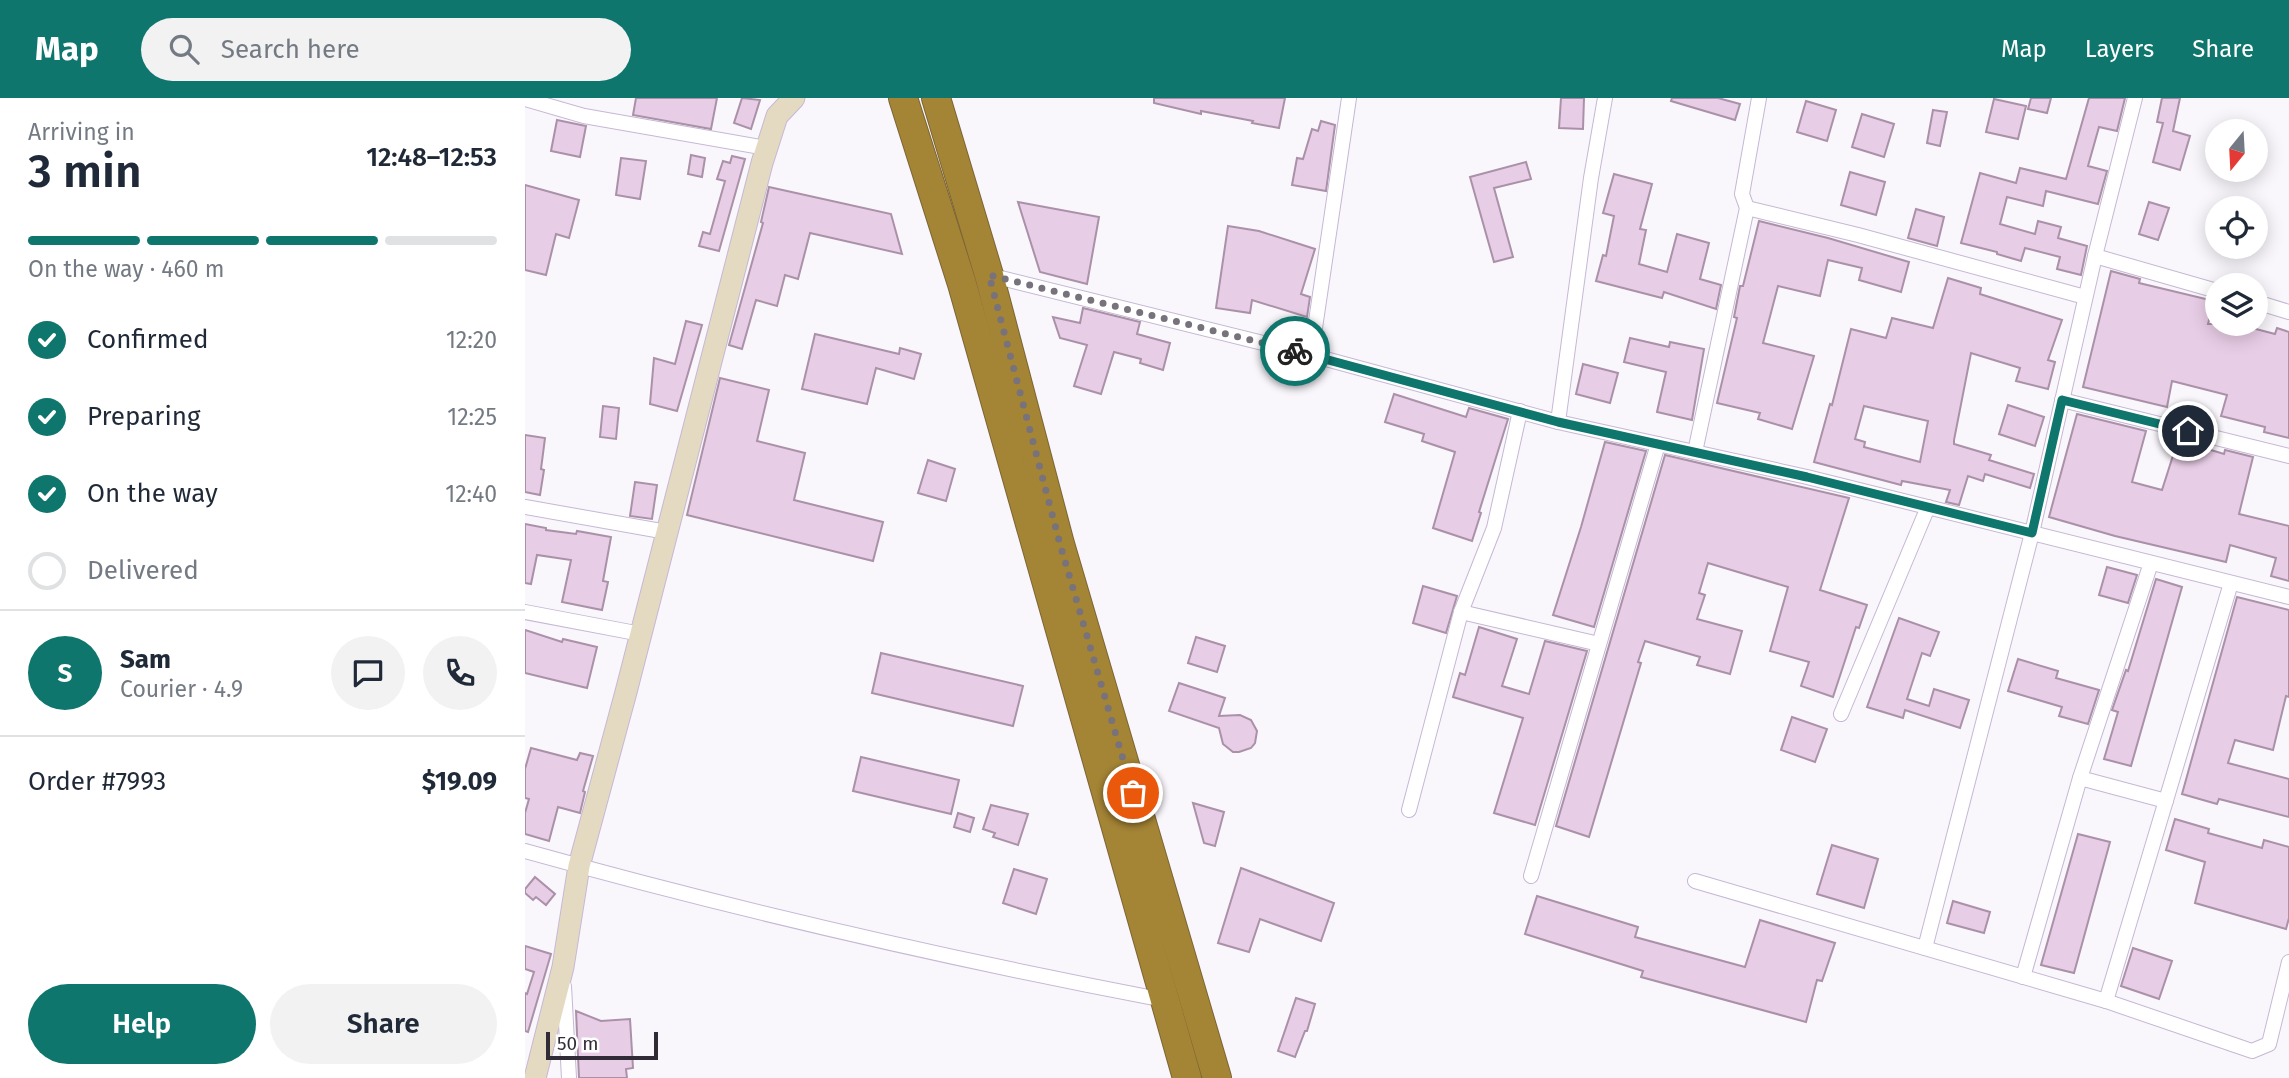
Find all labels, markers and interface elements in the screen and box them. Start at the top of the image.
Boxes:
search box [141,18,631,81]
text: Map [35,29,99,69]
icon: search [165,30,203,68]
text: Search here [221,34,360,65]
text: Map [2001,35,2047,63]
text: Layers [2085,35,2154,63]
text: Share [2192,35,2254,63]
text: Arriving in [28,118,135,146]
north arrow [2205,119,2268,182]
map controls [2205,119,2268,336]
text: 12:48–12:53 [366,142,497,173]
text: 3 min [28,144,142,199]
button: locate [2205,196,2268,259]
text: On the way · 460 m [28,255,224,283]
button: layers [2205,273,2268,336]
courier [1260,316,1330,386]
icon: check [28,321,66,359]
text: Confirmed [87,324,208,355]
text: 12:20 [446,326,497,354]
icon: bike [1276,332,1314,370]
icon: check [28,398,66,436]
text: Preparing [87,401,200,432]
pin [2158,401,2218,461]
text: 12:25 [447,403,497,431]
icon: home [2169,412,2207,450]
icon: check [28,475,66,513]
text: On the way [87,478,218,509]
text: 12:40 [445,480,497,508]
text: Delivered [87,555,199,586]
button: chat [331,636,405,710]
button: phone [423,636,497,710]
text: Sam [120,644,171,675]
text: S [58,658,72,689]
text: Courier · 4.9 [120,675,243,703]
pin [1103,763,1163,823]
text: Order #7993 [28,766,166,797]
text: $19.09 [422,766,497,797]
icon: bag [1114,774,1152,812]
button: Help [28,984,256,1064]
button: Share [270,984,497,1064]
scale bar [546,1029,658,1061]
text: 50 m [557,1032,598,1055]

